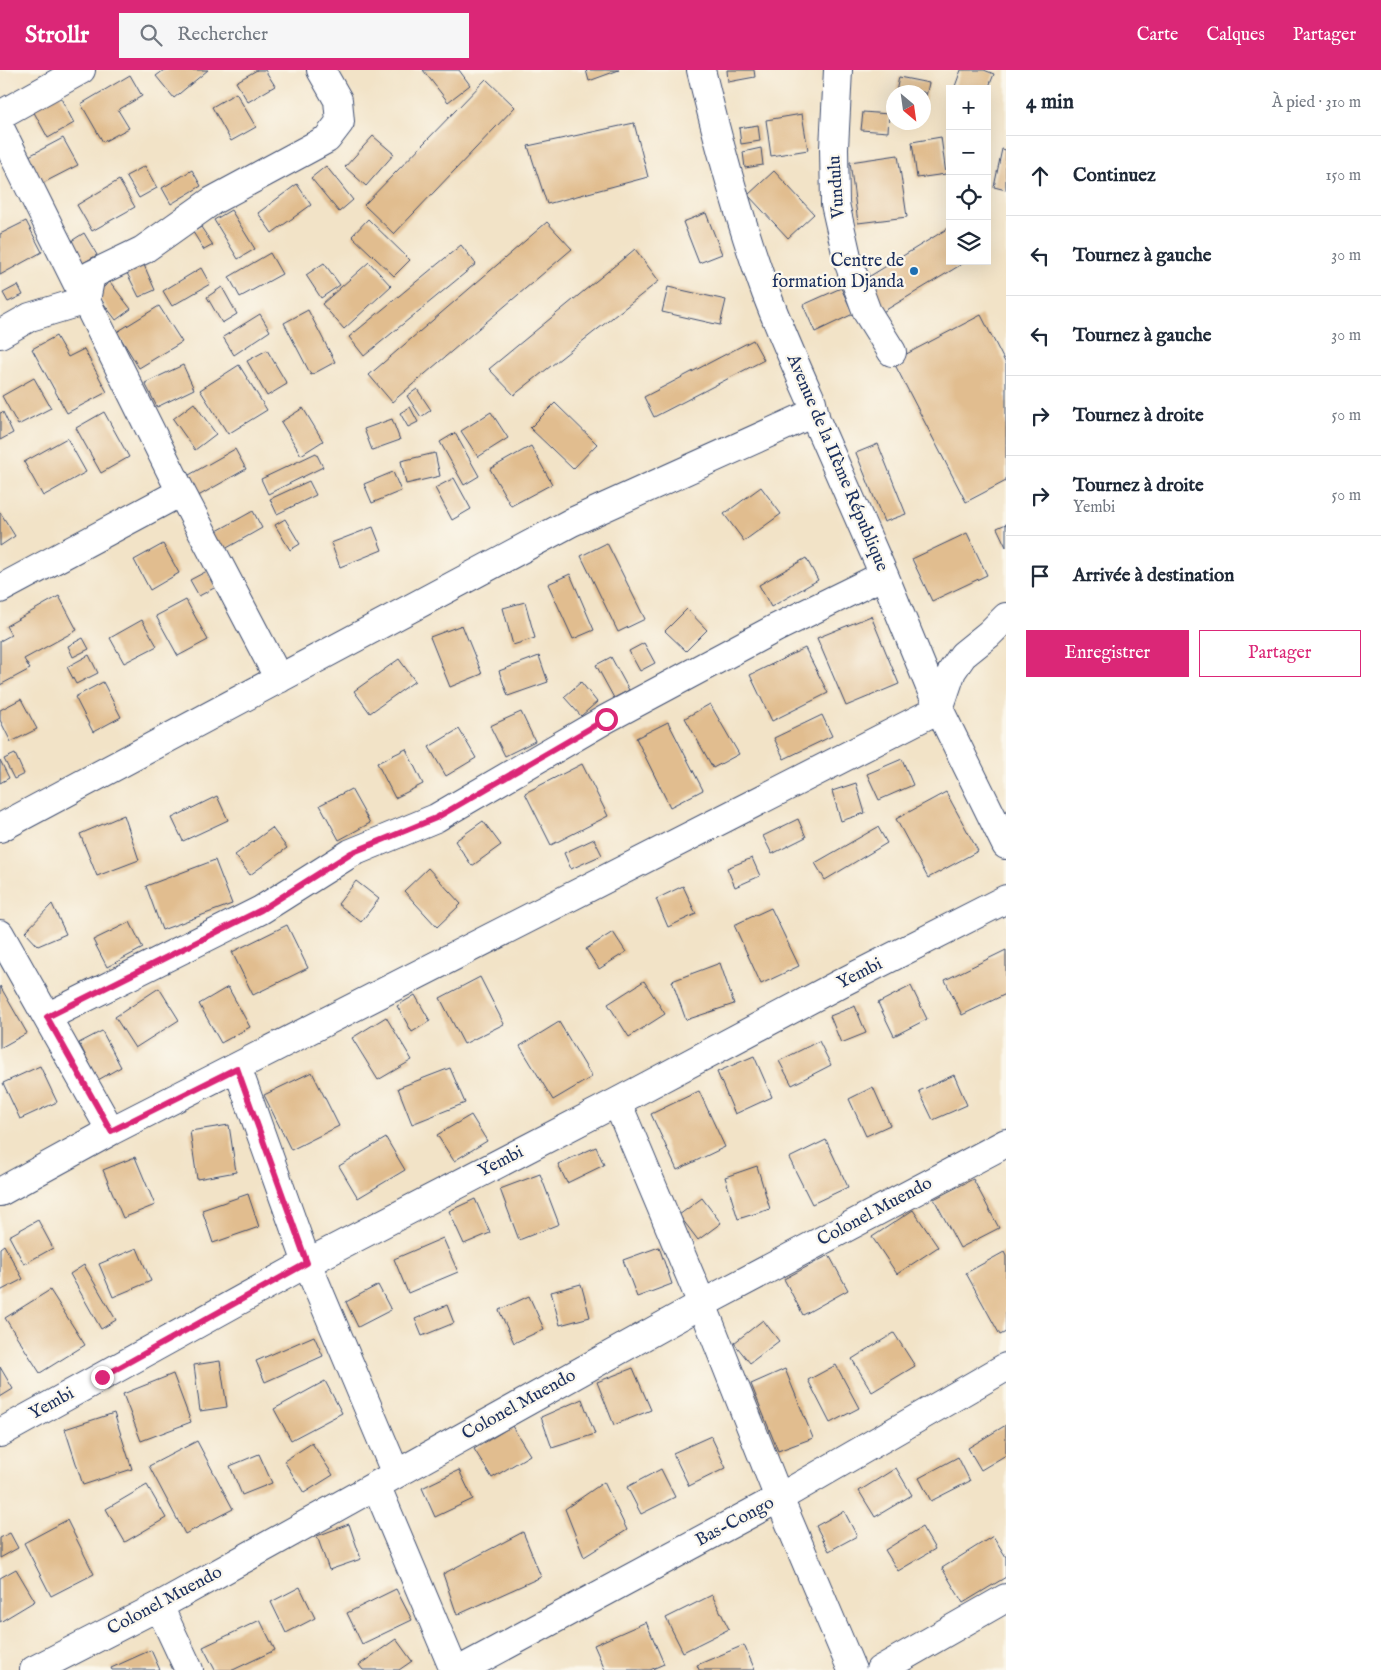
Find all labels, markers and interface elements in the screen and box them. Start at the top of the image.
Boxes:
search box [119,13,469,58]
text: Strollr [25,20,89,51]
icon: search [137,21,165,49]
text: Rechercher [177,23,268,47]
text: Carte [1137,24,1178,47]
text: Calques [1206,24,1265,47]
text: Partager [1293,24,1356,47]
north arrow [886,85,931,130]
map controls [946,85,991,265]
button: + [946,85,991,130]
text: 4 min [1026,89,1074,116]
text: À pied · 310 m [1272,93,1361,113]
button: − [946,130,991,175]
street label: Vundulu [823,155,851,220]
icon: ahead [1026,162,1054,190]
text: Continuez [1073,164,1156,188]
text: 150 m [1326,166,1361,186]
button: locate [946,175,991,220]
button: layers [946,220,991,265]
icon: left [1026,242,1054,270]
text: Tournez à gauche [1073,244,1212,268]
text: 30 m [1331,246,1361,266]
place label: Centre de formation Djanda [772,250,904,294]
marker: Centre de formation Djanda [908,265,920,277]
icon: left [1026,322,1054,350]
text: Tournez à gauche [1073,324,1212,348]
text: 30 m [1331,326,1361,346]
street label: Avenue de la IIème République [780,350,893,575]
icon: right [1026,402,1054,430]
text: Tournez à droite [1073,404,1204,428]
text: 50 m [1332,406,1361,426]
text: Tournez à droite [1073,474,1204,498]
icon: right [1026,482,1054,510]
text: 50 m [1332,486,1361,506]
text: Yembi [1073,498,1115,518]
icon: arrive [1026,562,1054,590]
text: Arrivée à destination [1073,564,1234,588]
button: Enregistrer [1026,630,1189,677]
button: Partager [1199,630,1361,677]
route start [595,708,618,731]
street label: Yembi [834,953,887,995]
street label: Yembi [475,1141,528,1183]
street label: Colonel Muendo [814,1172,937,1252]
street label: Colonel Muendo [458,1364,580,1446]
route end [91,1366,114,1389]
street label: Yembi [26,1382,79,1426]
street label: Bas-Congo [692,1492,779,1552]
street label: Colonel Muendo [104,1561,227,1641]

